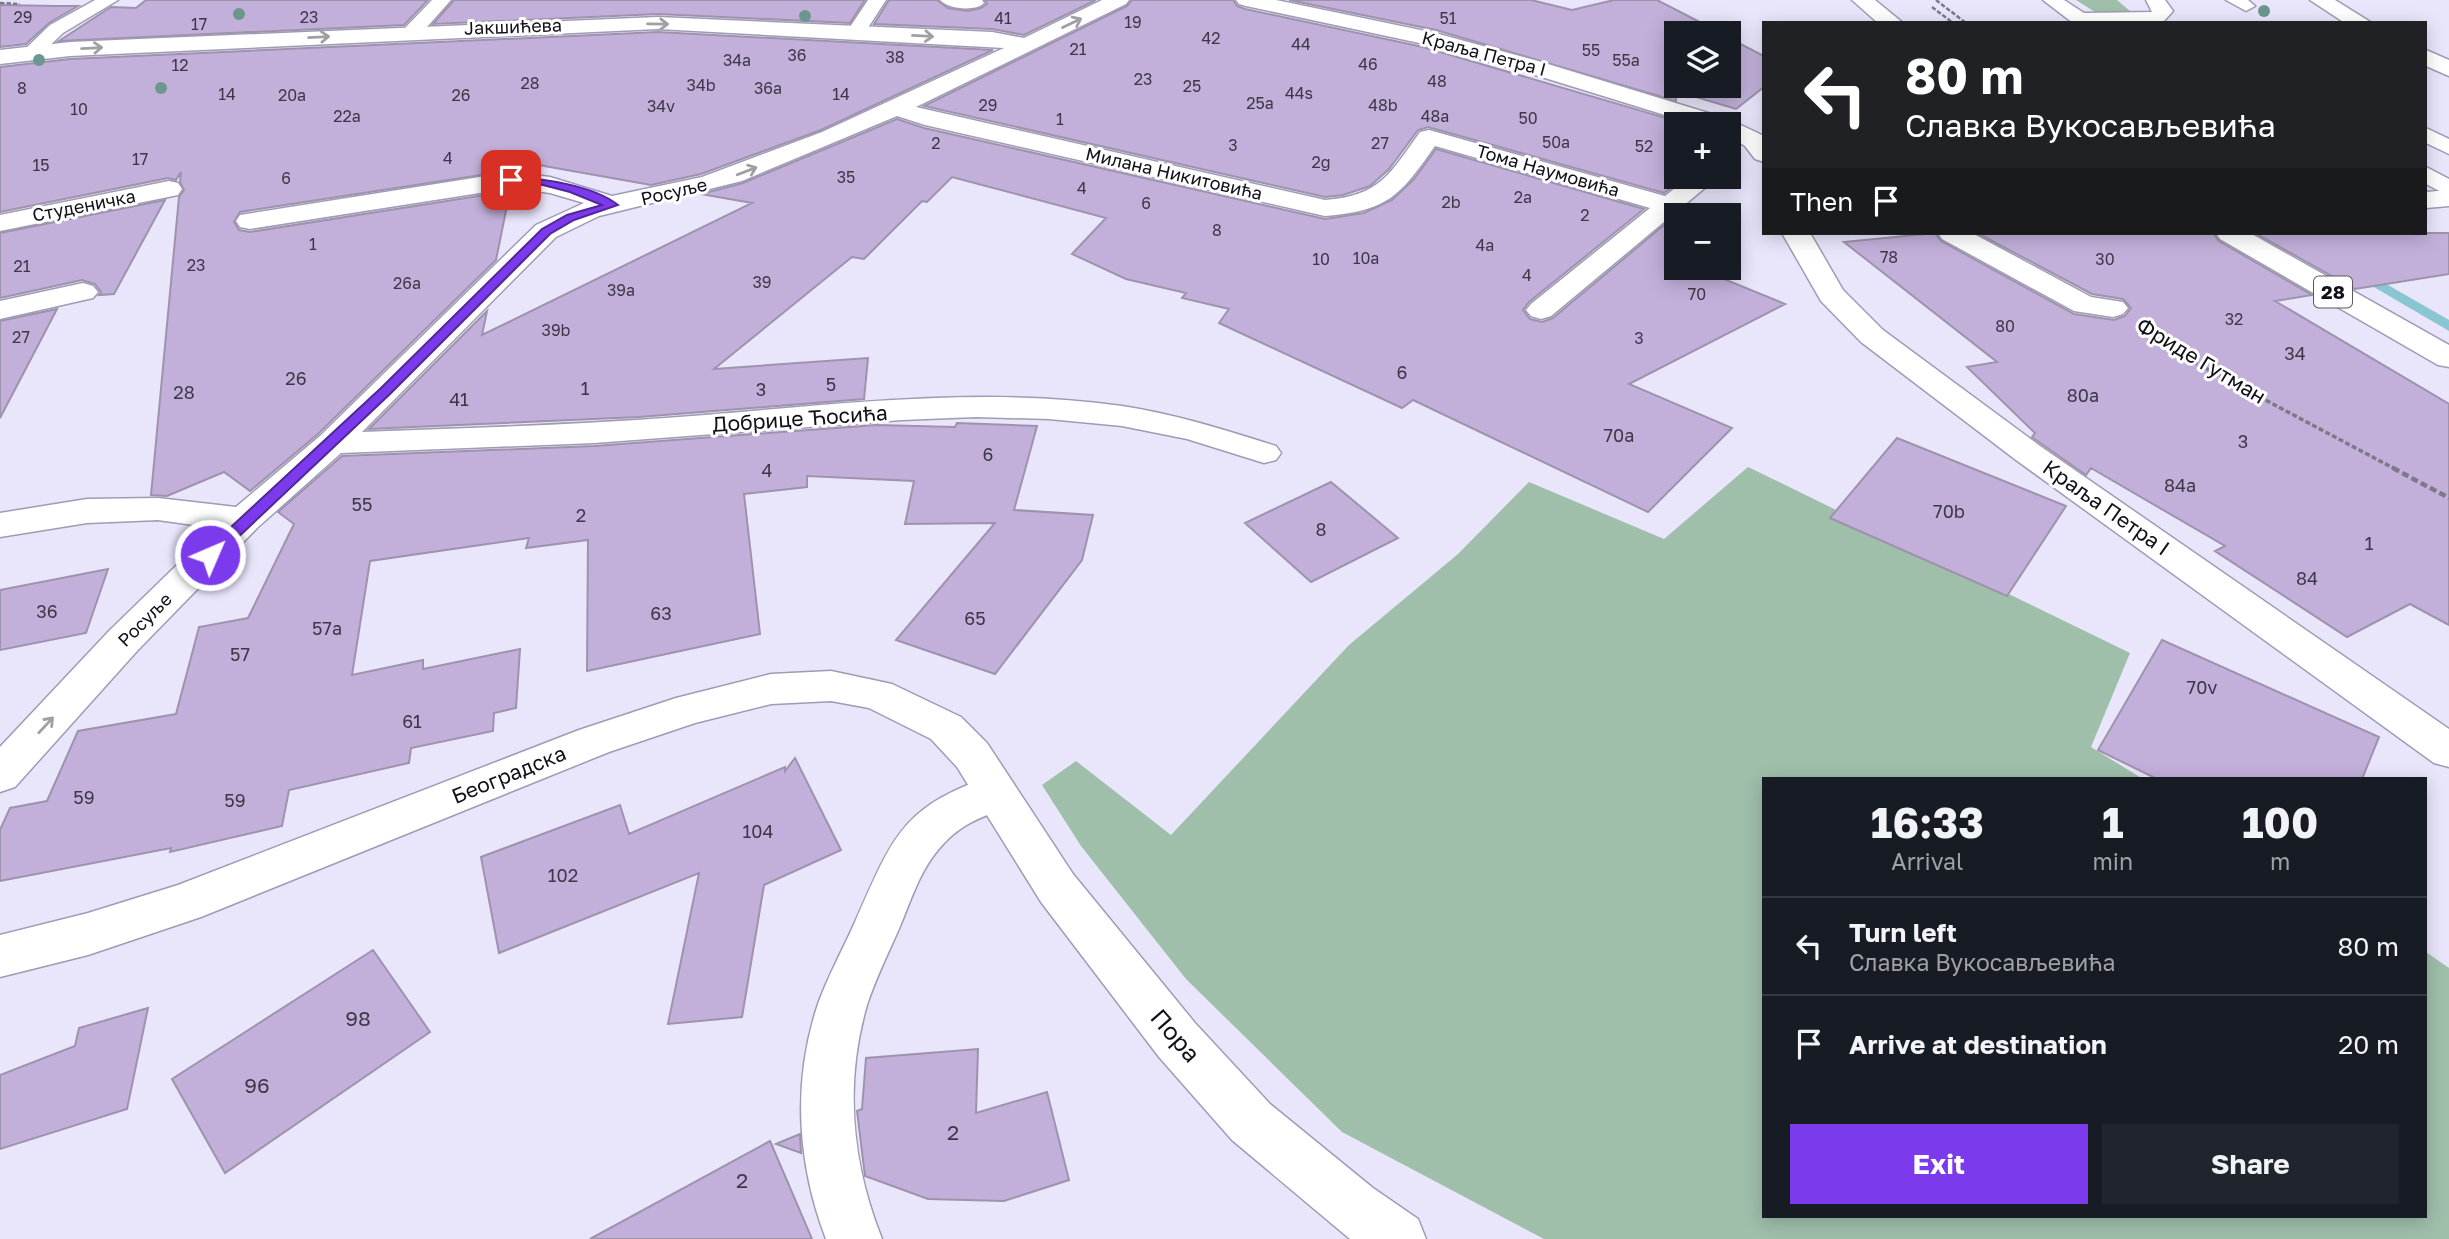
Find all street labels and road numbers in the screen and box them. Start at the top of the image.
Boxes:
street label: Јакшићева [464,13,562,39]
street label: Краља Петра I [1420,26,1549,80]
street label: Тома Наумовића [1474,139,1622,201]
street label: Милана Никитовића [1084,142,1265,204]
street label: Росуље [638,173,709,209]
street label: Студеничка [30,184,137,226]
road number: 28 [2314,276,2352,308]
street label: Фриде Гутман [2132,311,2271,409]
street label: Добрице Ћосића [711,399,888,437]
street label: Краља Петра I [2038,454,2175,561]
street label: Росуље [113,588,176,651]
street label: Београдска [448,739,570,809]
street label: Пора [1145,1003,1207,1067]

